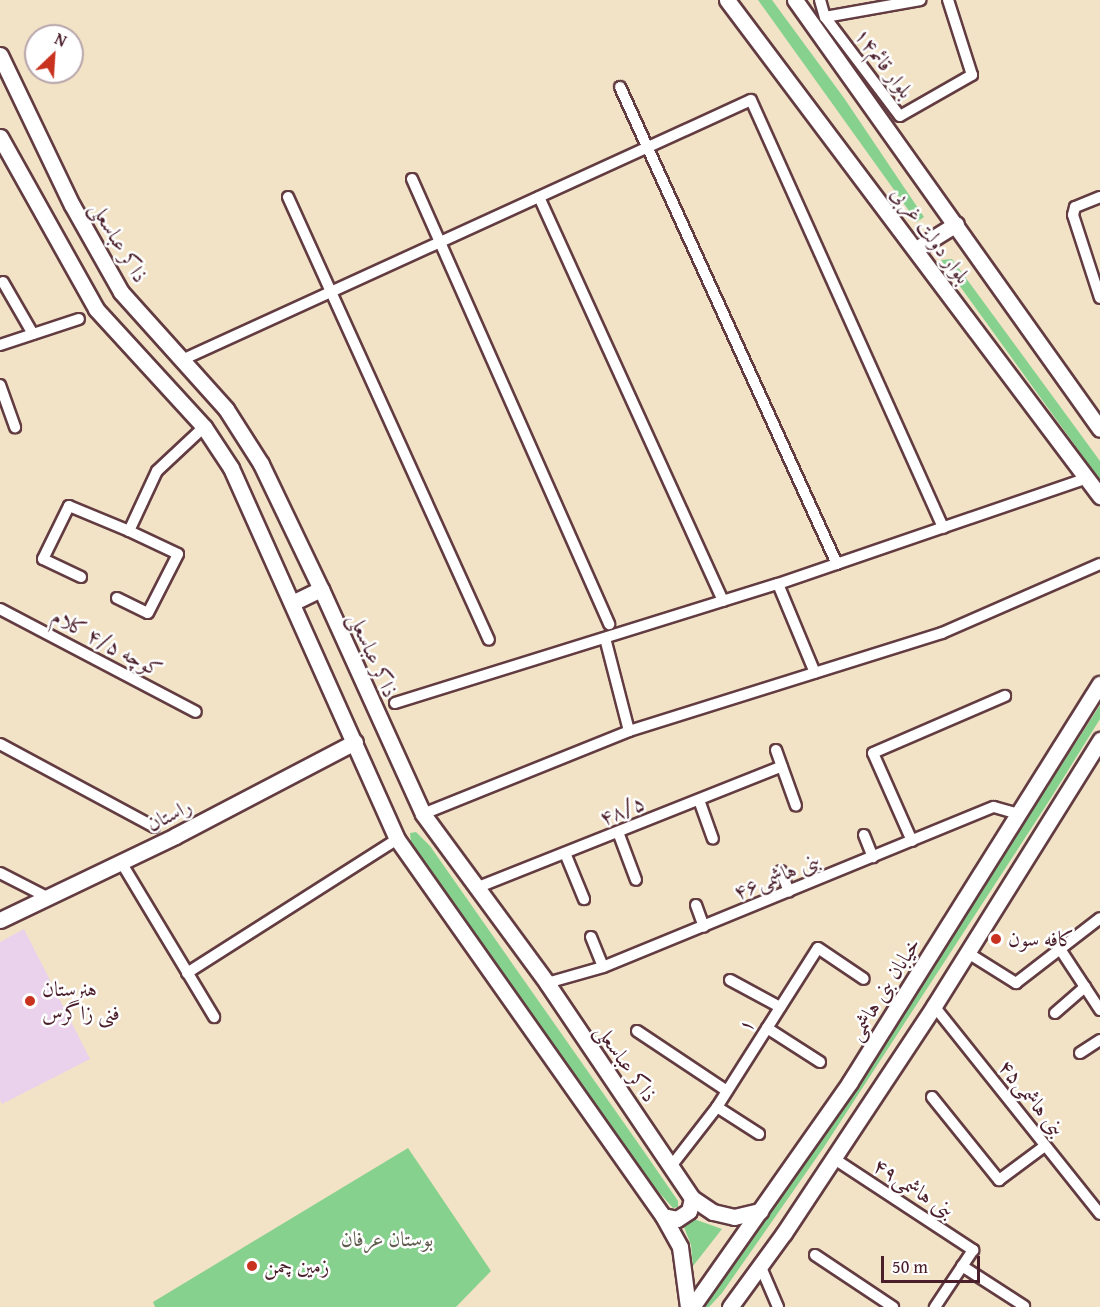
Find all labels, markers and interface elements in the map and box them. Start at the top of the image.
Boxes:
street label: بلوار قائم۱۴ [849,23,919,103]
north arrow [24,24,84,84]
text: N [51,26,71,53]
street label: بلوار دولت غربی [886,181,976,289]
street label: ذاکر عباسعلی [85,197,153,287]
street label: کوچه ۴/۵ کلام [48,603,166,683]
street label: ذاکر عباسعلی [343,609,403,701]
street label: ۴۸/۵ [596,790,648,830]
street label: راستان [142,793,196,837]
street label: بنی هاشمی۴۶ [730,847,824,905]
place label: کافه سون [1008,926,1074,952]
marker: کافه سون [989,932,1003,946]
street label: خیابان بنی هاشمی [842,933,926,1045]
place label: هنرستان فنی زاگرس [42,976,120,1026]
marker: هنرستان فنی زاگرس [23,994,37,1008]
street label: ۱ [732,1013,760,1037]
street label: ذاکر عباسعلی [590,1019,662,1107]
street label: بنی هاشمی۴۵ [993,1054,1071,1142]
street label: بنی هاشمی۴۹ [869,1152,959,1224]
park label: بوستان عرفان [341,1226,433,1252]
scale bar [884,1244,983,1282]
place label: زمین چمن [264,1253,329,1279]
text: 50 m [892,1253,928,1280]
marker: زمین چمن [245,1259,259,1273]

